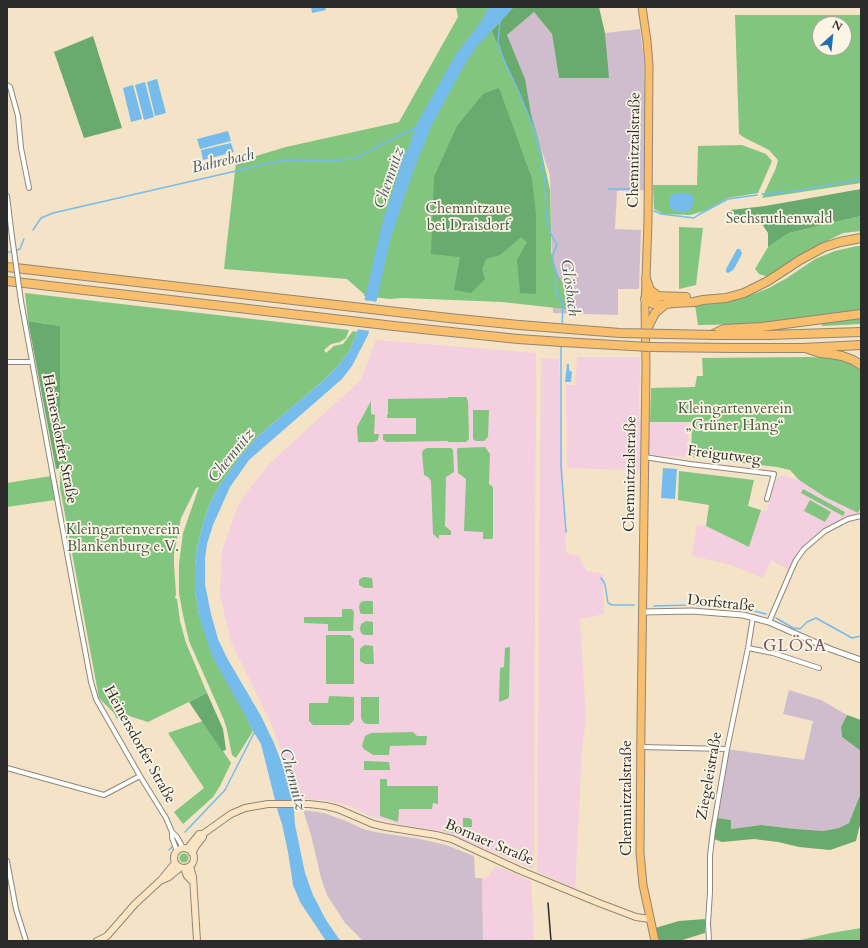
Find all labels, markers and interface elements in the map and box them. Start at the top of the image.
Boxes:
north arrow [812,16,852,56]
text: N [830,17,845,35]
street label: Chemnitztalstraße [625,92,645,208]
water label: Chemnitz [371,145,409,211]
water label: Bahrebach [190,146,256,178]
park label: Chemnitzaue bei Draisdorf [426,201,510,236]
park label: Sechsruthenwald [726,211,832,229]
water label: Glösbach [556,258,582,318]
street label: Heinersdorfer Straße [38,373,80,505]
park label: Kleingartenverein „Grüner Hang“ [678,401,792,436]
street label: Chemnitztalstraße [621,416,641,532]
water label: Chemnitz [205,425,259,487]
street label: Freigutweg [686,443,762,469]
park label: Kleingartenverein Blankenburg e.V. [66,522,180,557]
street label: Dorfstraße [686,592,756,616]
district label: GLÖSA [763,637,827,657]
street label: Heinersdorfer Straße [99,683,179,807]
street label: Ziegeleistraße [693,730,727,822]
street label: Chemnitztalstraße [619,740,637,856]
water label: Chemnitz [275,747,309,813]
street label: Bornaer Straße [442,816,536,870]

